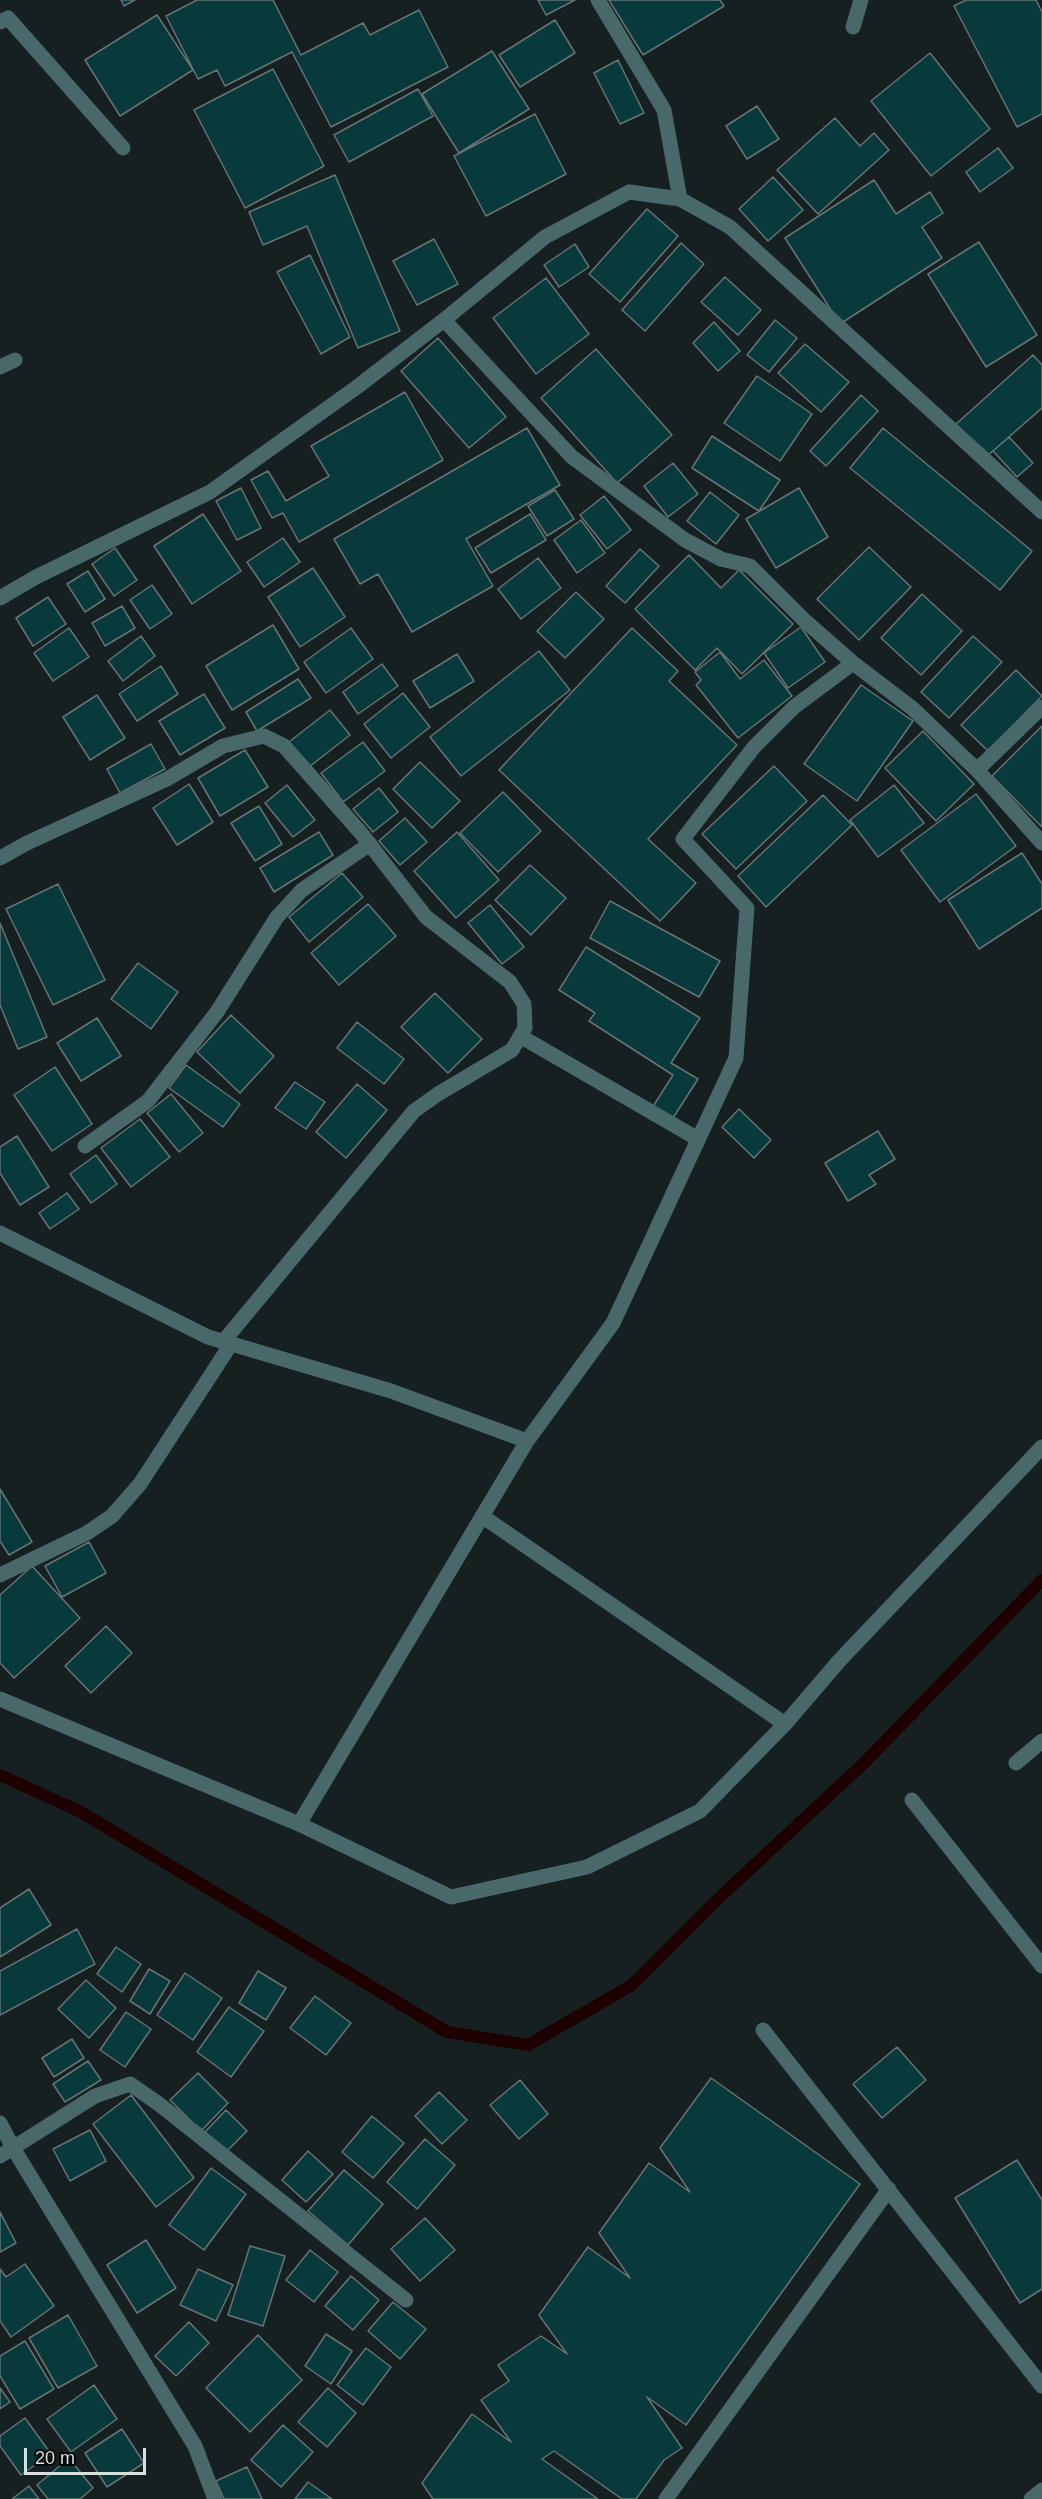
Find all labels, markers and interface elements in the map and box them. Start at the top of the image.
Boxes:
scale bar [27,2436,148,2474]
text: 20 m [35,2448,75,2468]

